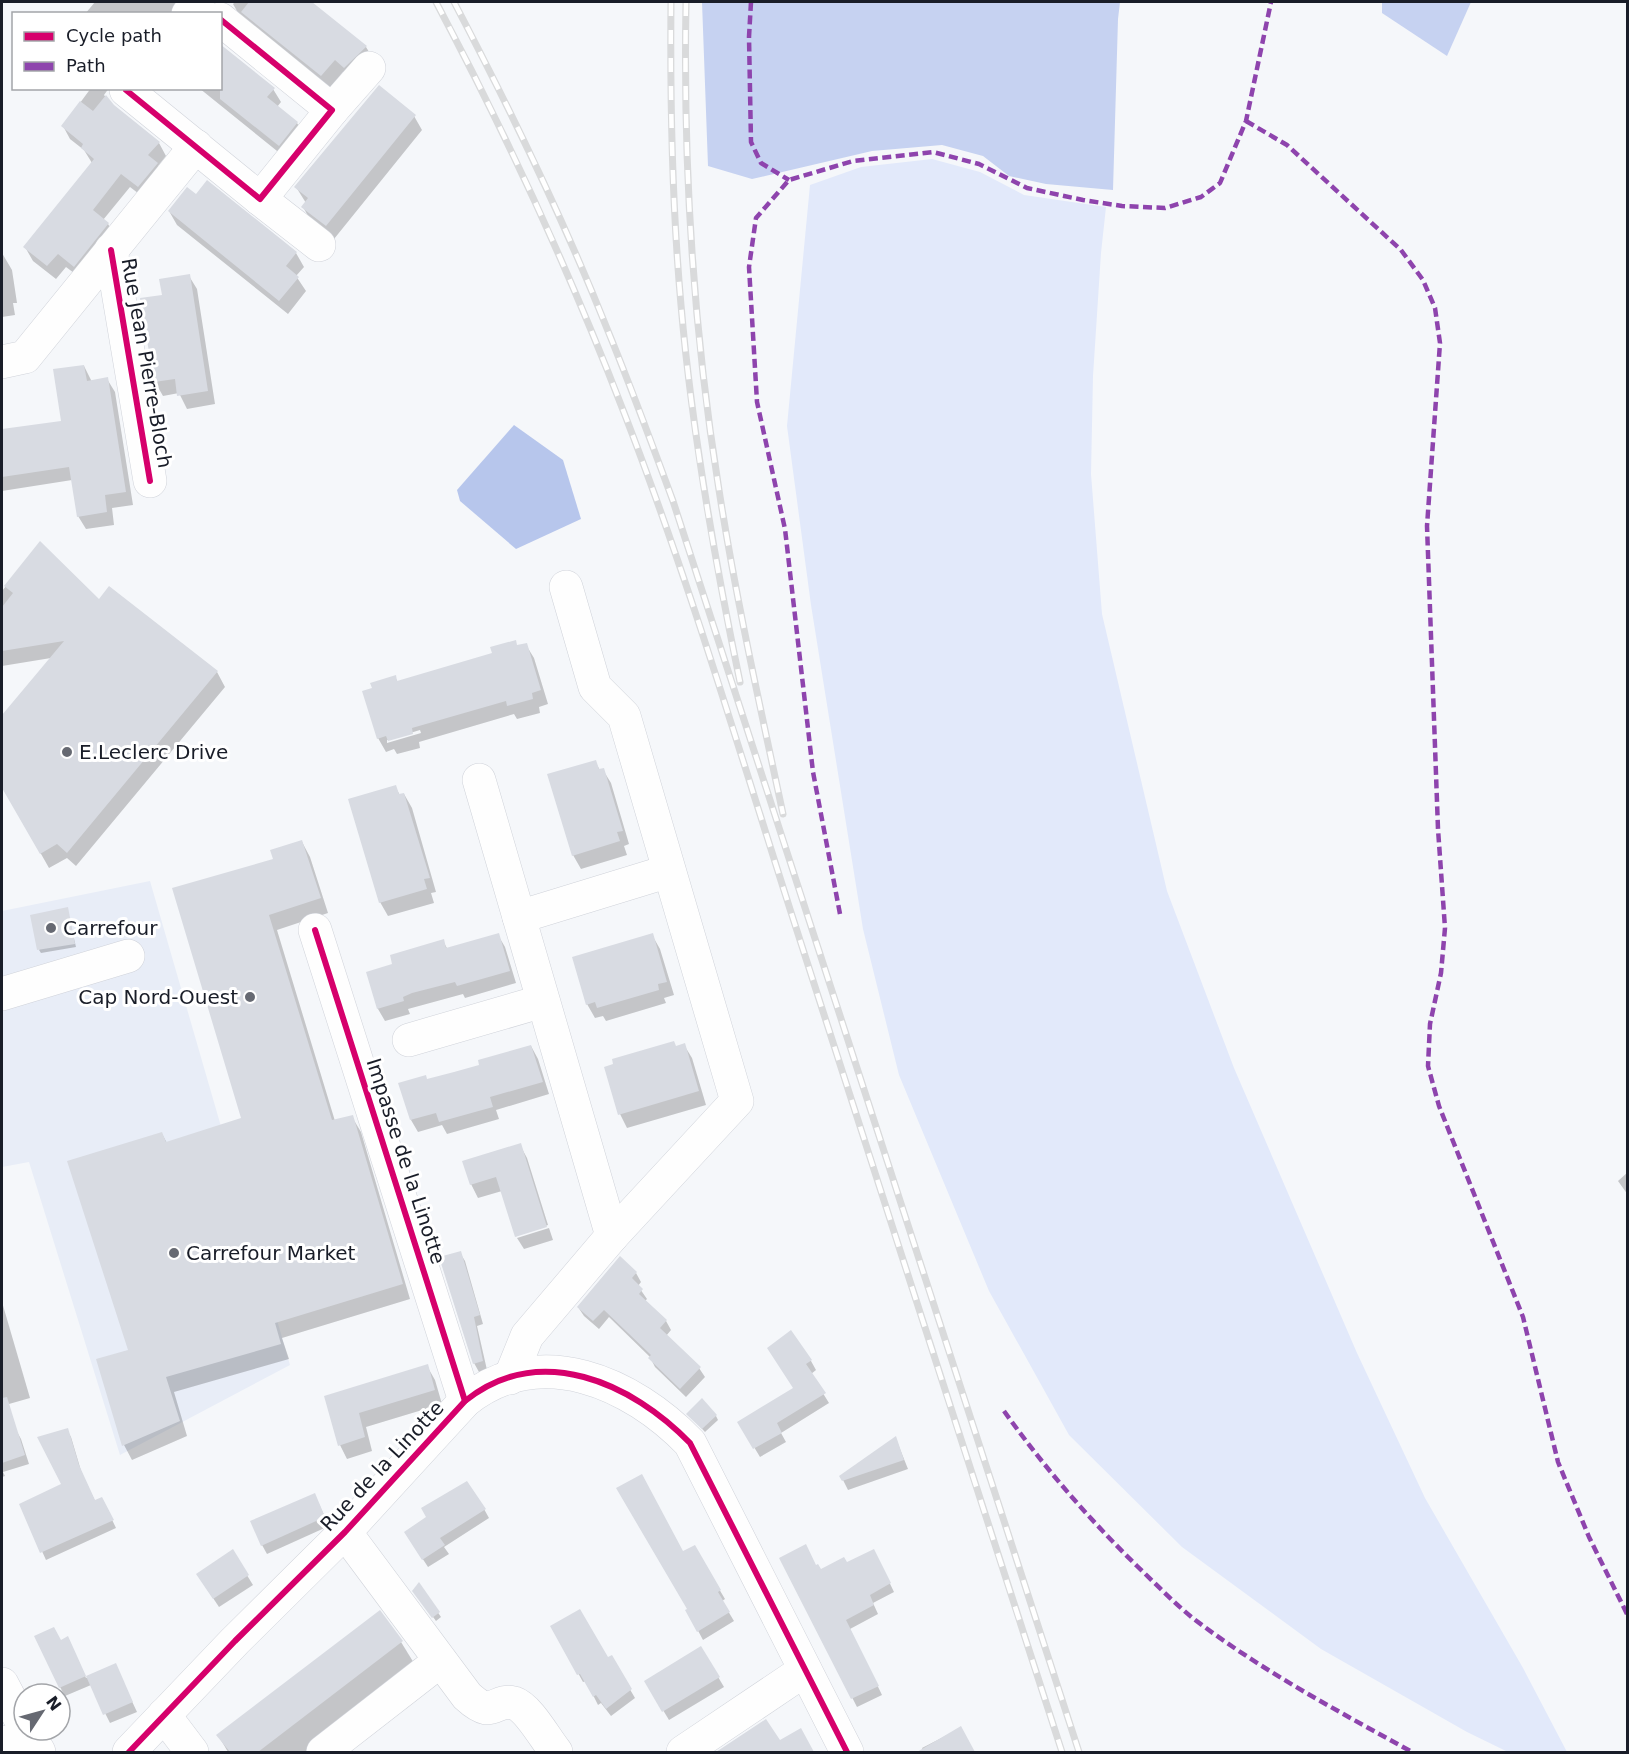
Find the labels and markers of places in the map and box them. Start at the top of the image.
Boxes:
place label: E.Leclerc Drive [79,740,228,764]
marker: E.Leclerc Drive [60,745,74,759]
place label: Carrefour [63,916,158,940]
marker: Carrefour [44,921,58,935]
place label: Cap Nord-Ouest [78,985,238,1009]
marker: Cap Nord-Ouest [243,990,257,1004]
place label: Carrefour Market [186,1241,356,1265]
marker: Carrefour Market [167,1246,181,1260]

